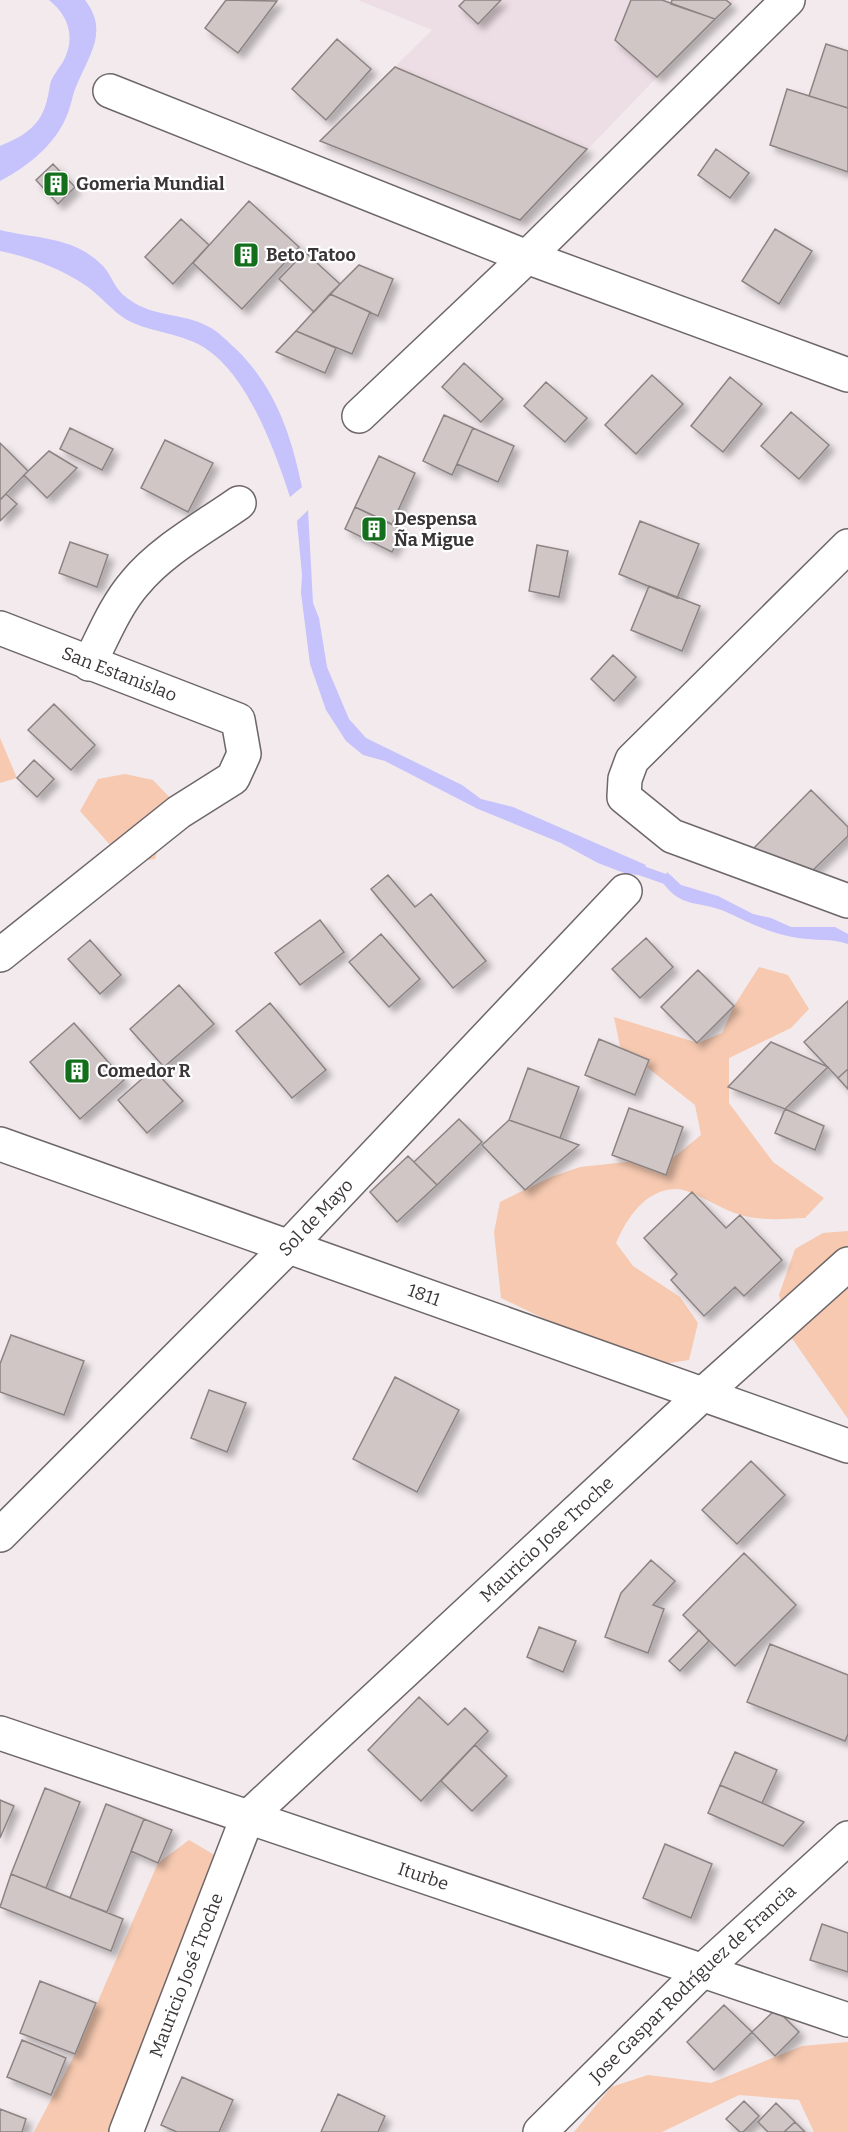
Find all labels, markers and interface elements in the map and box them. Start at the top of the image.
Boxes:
building icon: Gomeria Mundial [41,169,71,199]
place label: Gomeria Mundial [76,173,225,195]
building icon: Beto Tatoo [231,240,261,270]
place label: Beto Tatoo [266,244,356,266]
place label: Despensa Ña Migue [394,508,477,551]
building icon: Despensa Ña Migue [359,514,389,544]
street label: San Estanislao [59,642,180,706]
building icon: Comedor R [62,1056,92,1086]
place label: Comedor R [97,1060,190,1082]
street label: Sol de Mayo [274,1174,358,1261]
street label: 1811 [405,1279,444,1311]
street label: Mauricio Jose Troche [476,1472,618,1607]
street label: Iturbe [395,1858,452,1895]
street label: Jose Gaspar Rodríguez de Francia [584,1880,801,2088]
street label: Mauricio José Troche [145,1890,228,2061]

